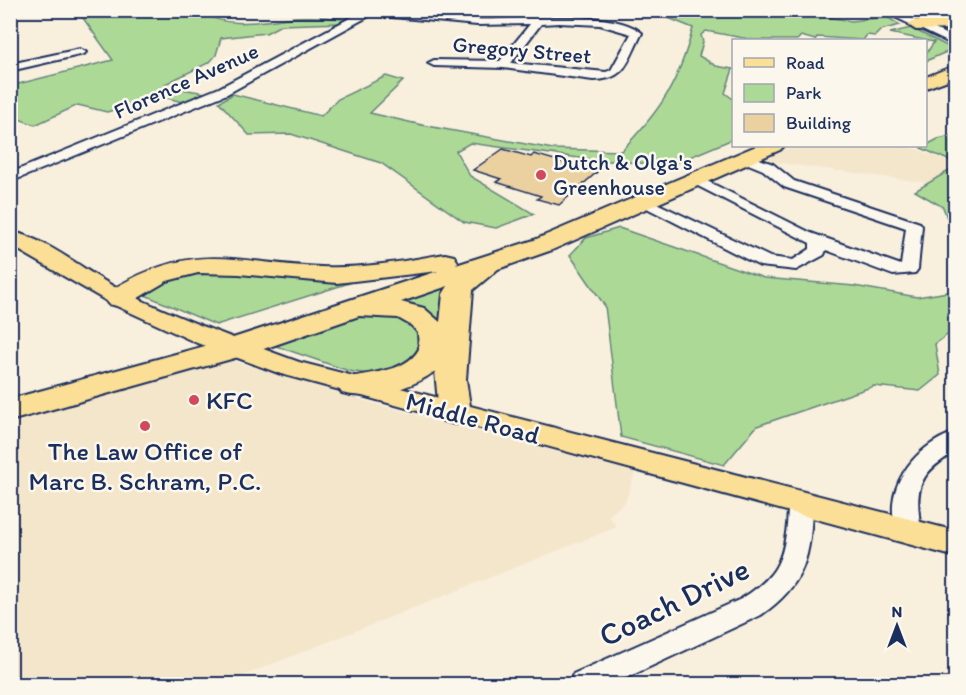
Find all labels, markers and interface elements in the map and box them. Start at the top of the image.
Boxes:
street label: Gregory Street [451,30,593,70]
street label: Florence Avenue [109,37,263,125]
legend [732,39,927,147]
text: Road [786,52,825,74]
text: Park [786,82,821,104]
text: Building [786,112,852,134]
place label: Dutch & Olga's Greenhouse [553,149,693,201]
marker: Dutch & Olga's Greenhouse [534,168,548,182]
place label: KFC [206,384,253,416]
street label: Middle Road [402,385,544,451]
marker: KFC [187,393,201,407]
marker: The Law Office of Marc B. Schram, P.C. [138,419,152,433]
place label: The Law Office of Marc B. Schram, P.C. [28,435,262,497]
street label: Coach Drive [593,549,755,655]
north arrow [867,596,927,656]
text: N [892,602,902,621]

